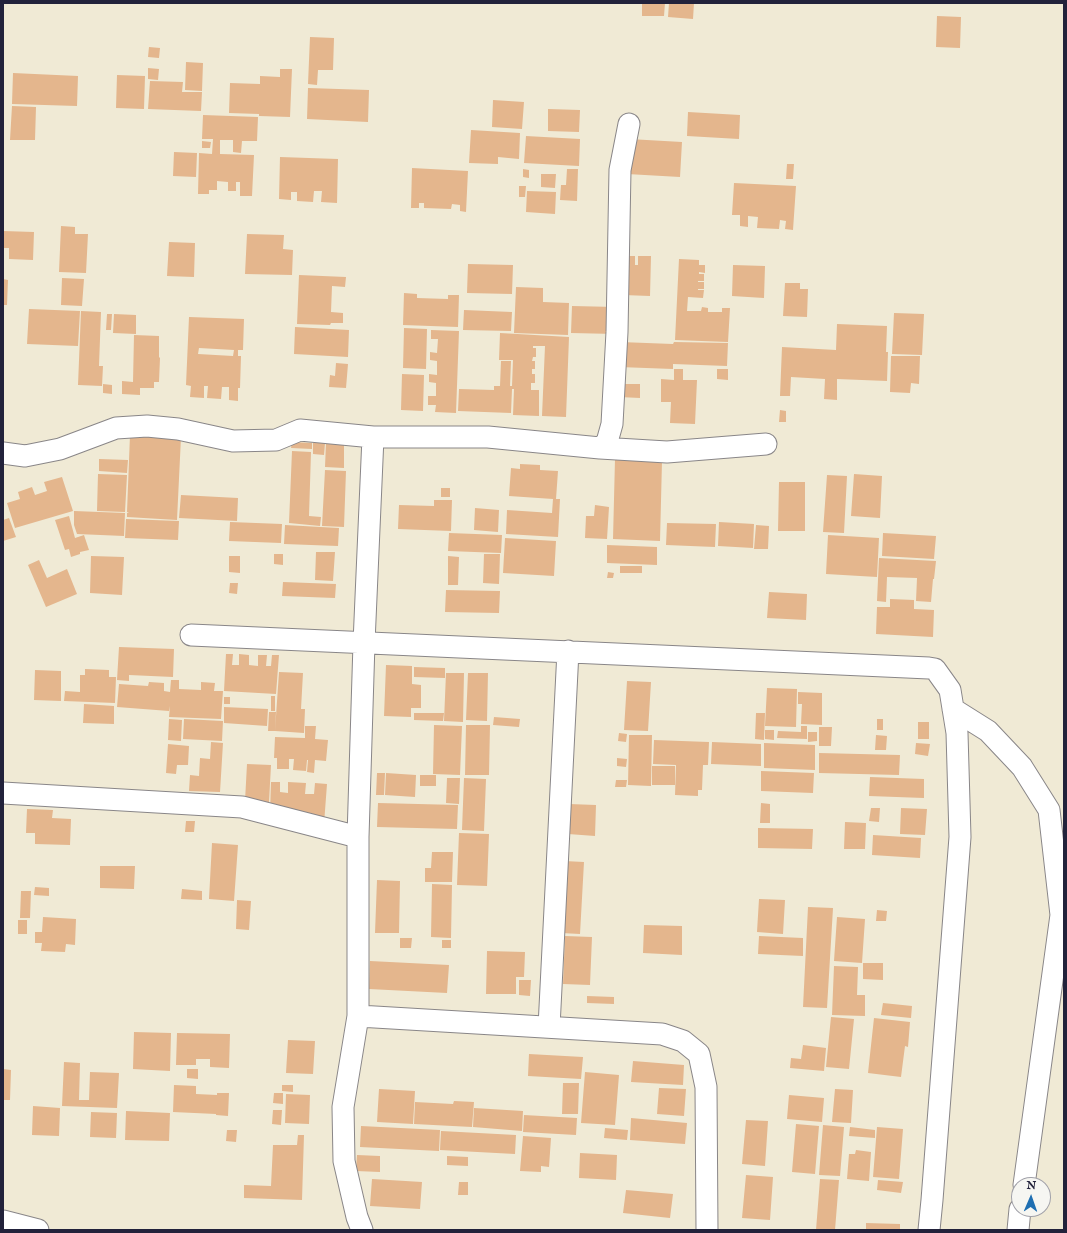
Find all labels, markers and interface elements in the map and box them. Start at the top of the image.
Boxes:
north arrow [1011,1177,1051,1217]
text: N [1026,1179,1036,1193]

